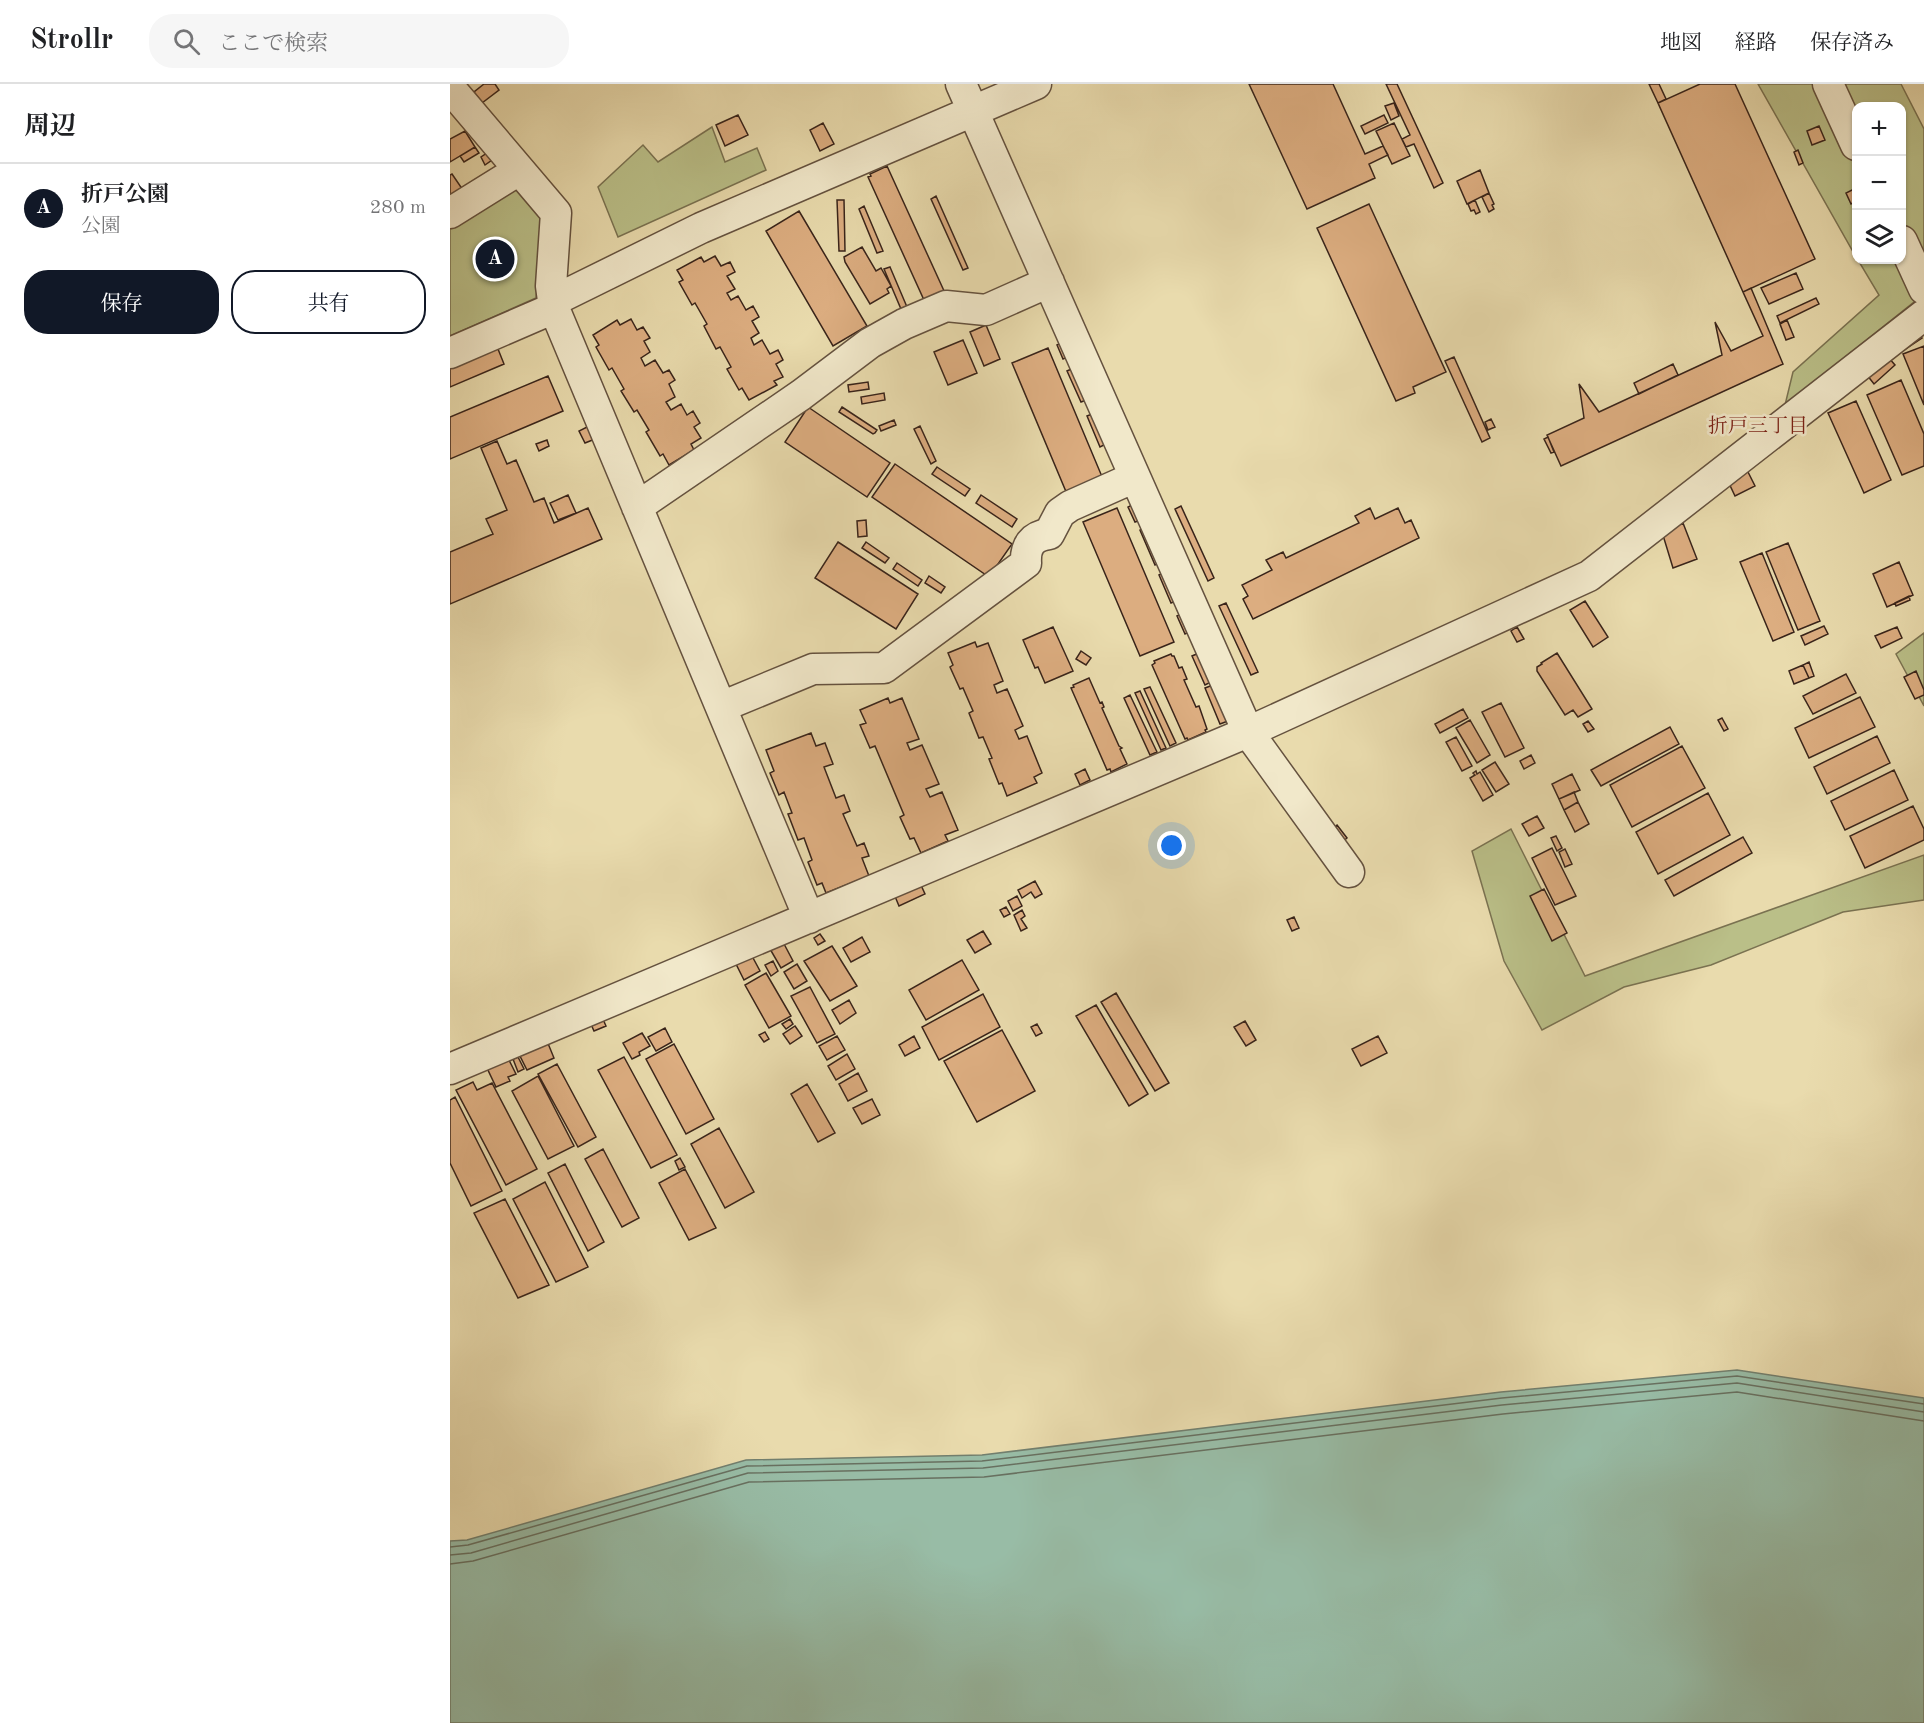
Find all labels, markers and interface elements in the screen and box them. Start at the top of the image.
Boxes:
search box [149,14,569,68]
icon: search [170,25,203,58]
text: Strollr [30,27,113,55]
text: ここで検索 [218,33,328,55]
text: 地図 [1660,33,1702,54]
text: 経路 [1735,33,1777,54]
text: 保存済み [1810,33,1894,54]
map controls [1852,102,1906,264]
button: + [1852,102,1906,156]
text: 周辺 [24,114,76,140]
button: − [1852,156,1906,210]
text: 折戸公園 [81,184,169,206]
text: A [36,198,51,218]
text: 280 m [370,198,426,218]
button: layers [1852,210,1906,264]
text: 公園 [81,217,121,237]
pin: A [476,236,514,282]
button: 保存 [24,270,219,334]
button: 共有 [231,270,426,334]
district label: 折戸三丁目 [1708,415,1808,437]
your location [1157,831,1186,860]

